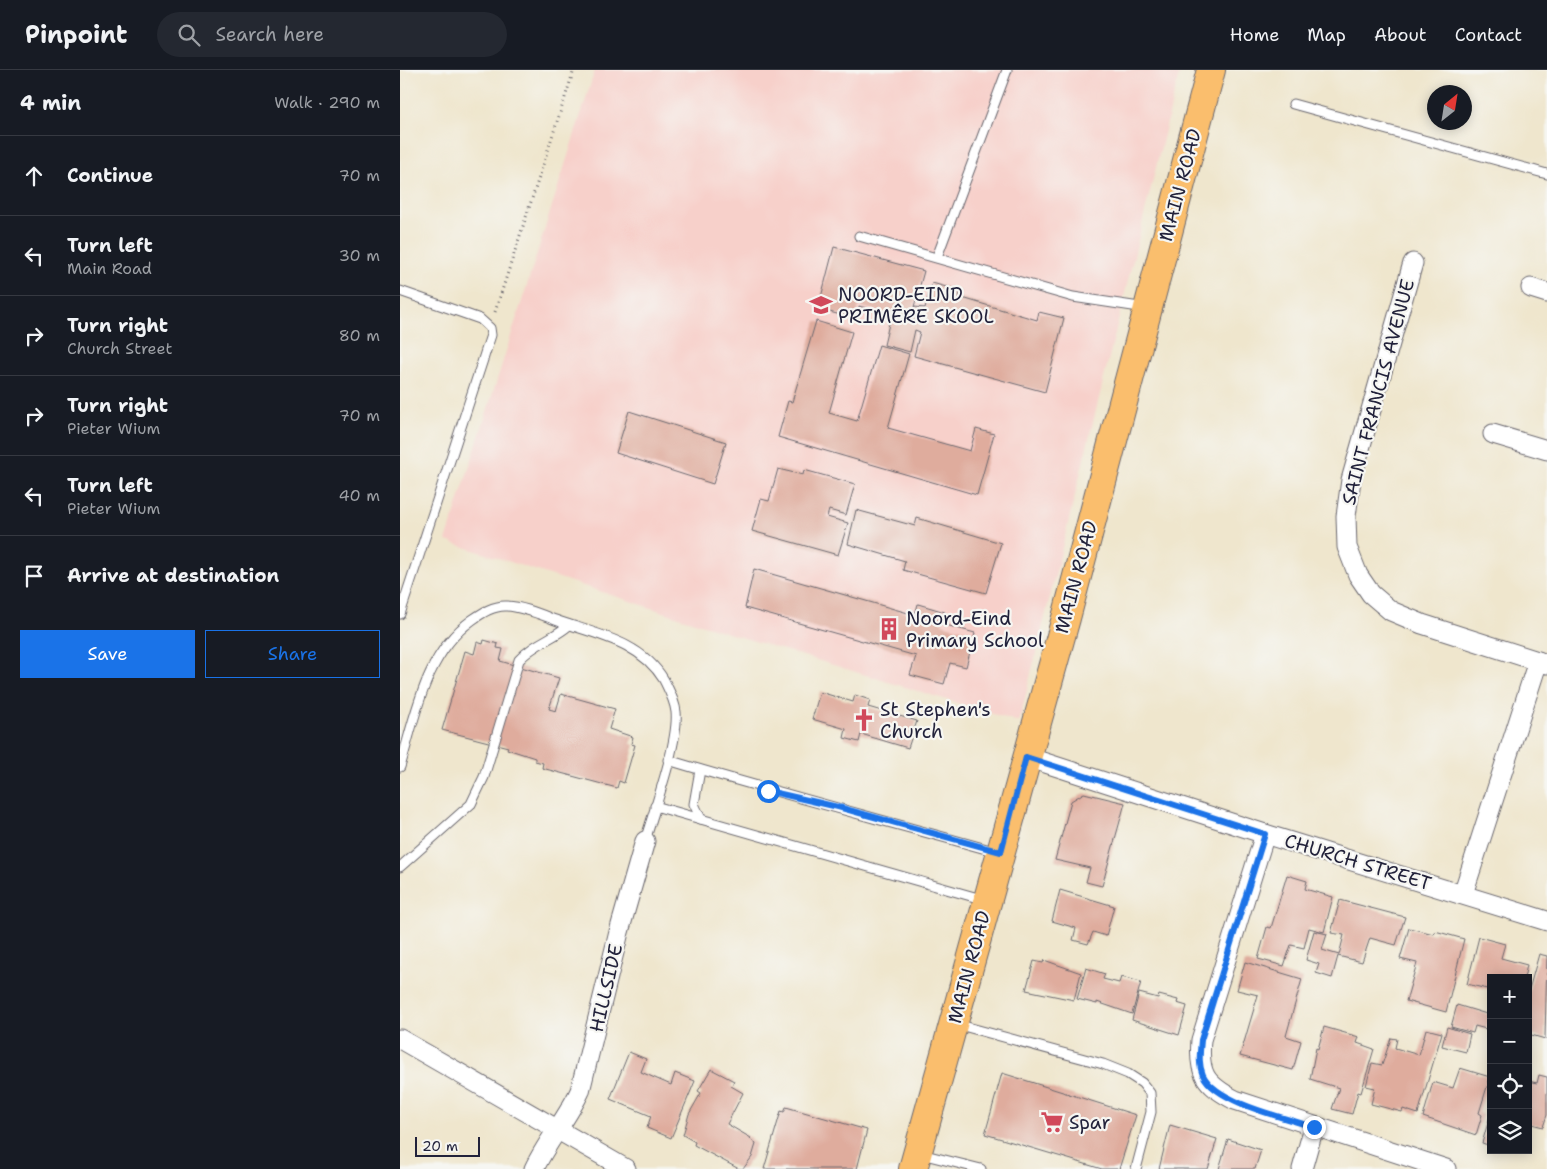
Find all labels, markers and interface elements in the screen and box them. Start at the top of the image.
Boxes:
search box [157,12,507,57]
text: Pinpoint [25,19,127,51]
icon: search [175,21,203,49]
text: Search here [215,22,324,47]
text: Home [1230,23,1279,47]
text: Map [1307,23,1346,47]
text: About [1374,23,1427,47]
text: Contact [1455,23,1522,47]
north arrow [1427,85,1472,130]
text: 4 min [20,89,81,117]
text: Walk · 290 m [274,92,380,113]
street label: MAIN ROAD [1153,126,1207,244]
icon: ahead [20,162,48,190]
text: Continue [67,163,153,188]
text: 70 m [339,165,380,186]
text: Turn left [67,233,153,258]
icon: left [20,242,48,270]
text: 30 m [339,245,380,266]
text: Main Road [67,258,152,279]
street label: SAINT FRANCIS AVENUE [1336,276,1420,508]
place label: NOORD-EIND PRIMÊRE SKOOL [838,282,994,329]
school or university icon: NOORD-EIND PRIMÊRE SKOOL [808,292,834,318]
text: Turn right [67,313,168,338]
icon: right [20,322,48,350]
text: 80 m [339,325,380,346]
text: Church Street [67,338,172,359]
text: Turn right [67,393,168,418]
icon: right [20,402,48,430]
text: 70 m [339,405,380,426]
text: Pieter Wium [67,418,160,439]
text: Turn left [67,473,153,498]
icon: left [20,482,48,510]
text: 40 m [338,485,380,506]
text: Pieter Wium [67,498,160,519]
street label: MAIN ROAD [1049,518,1103,636]
icon: arrive [20,562,48,590]
text: Arrive at destination [67,563,279,588]
place label: Noord-Eind Primary School [906,606,1044,653]
building icon: Noord-Eind Primary School [876,616,902,642]
button: Save [20,630,195,678]
button: Share [205,630,380,678]
place label: St Stephen's Church [880,697,991,744]
church icon: St Stephen's Church [851,707,877,733]
route start [757,780,780,803]
street label: CHURCH STREET [1282,828,1435,896]
street label: MAIN ROAD [942,908,996,1026]
street label: HILLSIDE [584,941,628,1034]
map controls [1487,974,1532,1154]
button: + [1487,974,1532,1019]
button: − [1487,1019,1532,1064]
button: locate [1487,1064,1532,1109]
supermarket icon: Spar [1039,1109,1065,1135]
button: layers [1487,1109,1532,1154]
place label: Spar [1069,1110,1110,1135]
route end [1303,1116,1326,1139]
scale bar [415,1134,480,1157]
text: 20 m [422,1137,458,1155]

